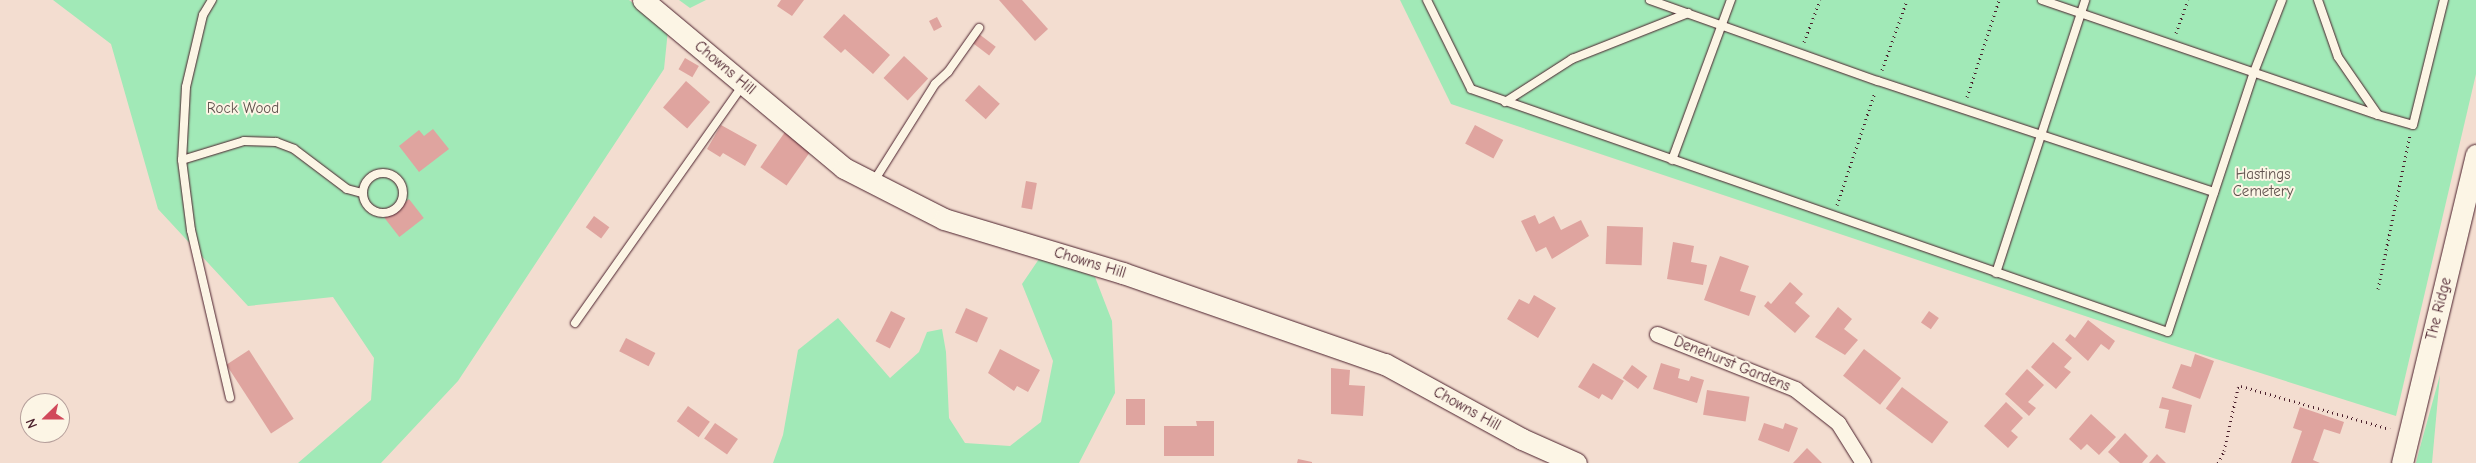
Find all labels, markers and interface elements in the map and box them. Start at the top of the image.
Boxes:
street label: Chowns Hill [691,37,759,99]
park label: Rock Wood [207,100,279,118]
park label: Hastings Cemetery [2233,165,2293,200]
street label: Chowns Hill [1052,244,1128,282]
street label: The Ridge [2423,276,2455,342]
street label: Denehurst Gardens [1671,332,1793,396]
street label: Chowns Hill [1430,383,1504,435]
north arrow [20,393,70,443]
text: N [22,416,41,431]

